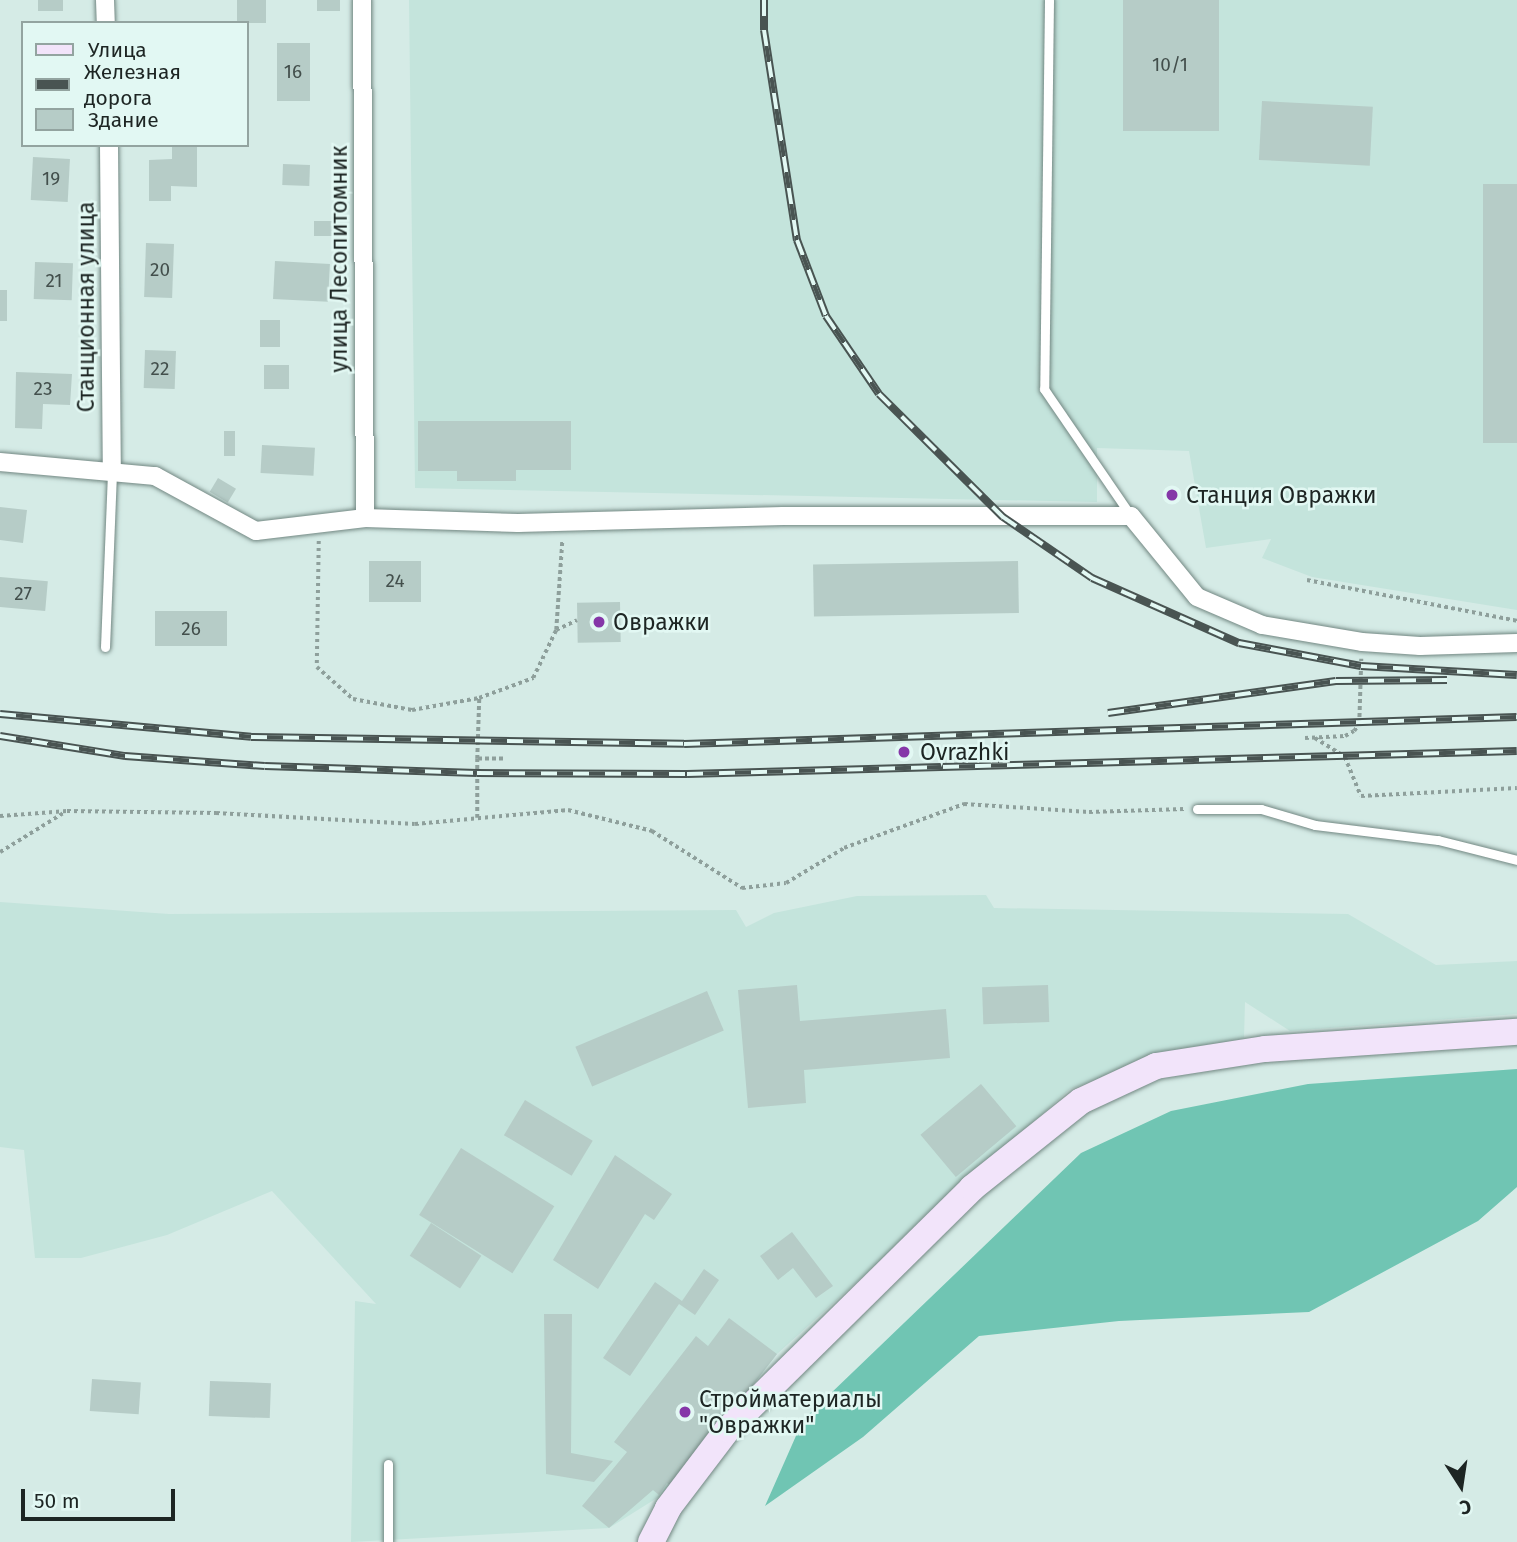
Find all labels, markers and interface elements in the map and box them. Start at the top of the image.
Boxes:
legend [21,21,248,147]
text: Улица [88,37,147,63]
house number: 10/1 [1152,54,1188,76]
text: Железная дорога [84,59,181,111]
house number: 16 [284,61,302,83]
text: Здание [88,107,159,133]
street label: улица Лесопитомник [325,145,353,373]
house number: 19 [42,168,60,190]
street label: Станционная улица [72,202,100,412]
house number: 20 [150,259,170,281]
house number: 21 [45,270,63,292]
house number: 22 [151,358,169,380]
house number: 23 [34,378,52,400]
place label: Станция Овражки [1186,481,1376,509]
marker: Станция Овражки [1164,487,1180,503]
house number: 24 [386,570,404,592]
house number: 27 [14,583,32,605]
place label: Овражки [613,608,710,636]
marker: Овражки [591,614,607,630]
house number: 26 [181,618,201,640]
place label: Ovrazhki [920,738,1010,766]
marker: Ovrazhki [894,742,914,762]
place label: Стройматериалы "Овражки" [699,1385,882,1439]
marker: Стройматериалы "Овражки" [677,1404,693,1420]
north arrow [1426,1451,1496,1521]
scale bar [24,1476,178,1520]
text: 50 m [34,1488,80,1514]
text: С [1458,1495,1473,1519]

